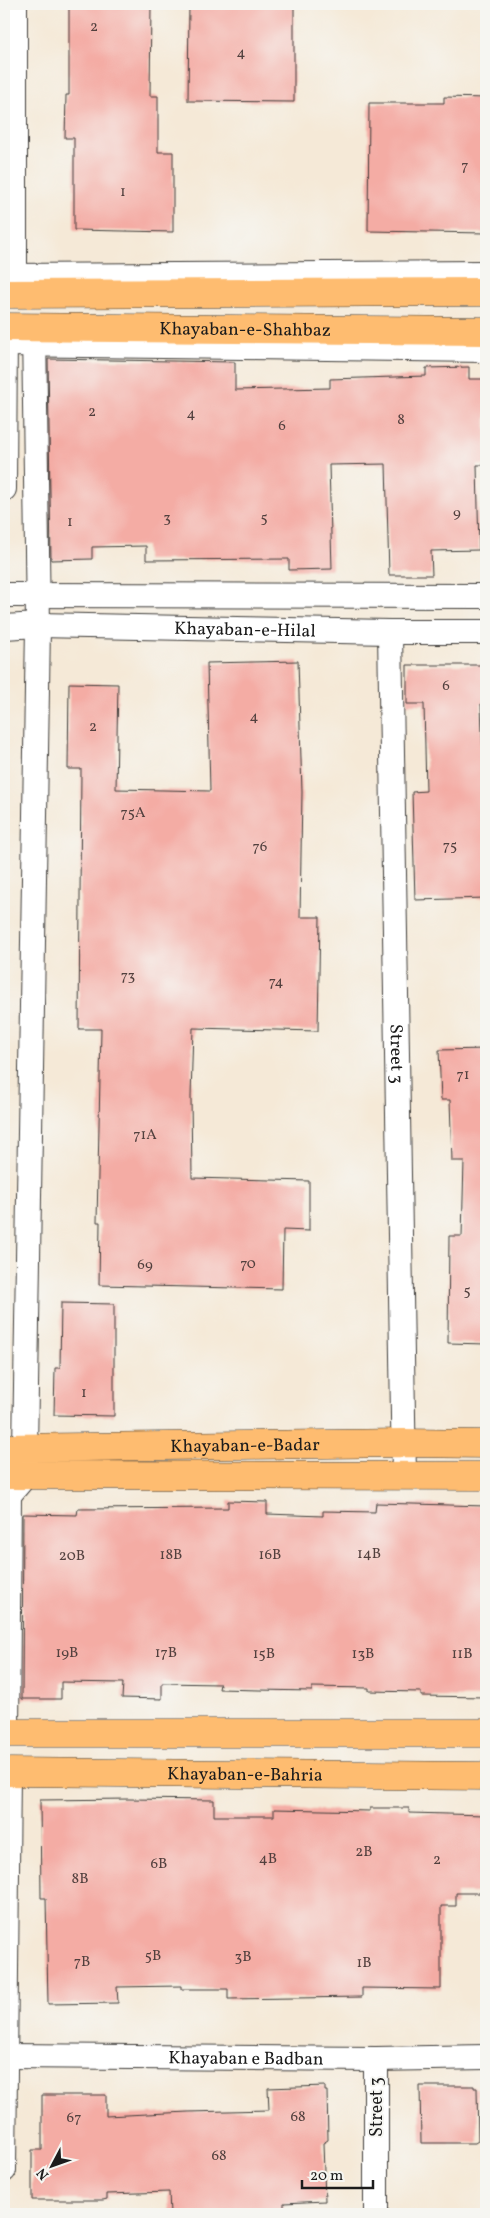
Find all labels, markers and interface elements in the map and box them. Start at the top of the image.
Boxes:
house number: 2 [90,17,98,38]
house number: 4 [237,43,246,64]
house number: 7 [461,156,469,177]
house number: 1 [120,182,126,203]
street label: Khayaban-e-Shahbaz [159,317,331,344]
house number: 2 [88,402,96,423]
house number: 4 [187,404,196,425]
house number: 8 [397,410,405,431]
house number: 6 [278,416,286,437]
house number: 9 [453,503,461,524]
house number: 3 [163,508,171,529]
house number: 5 [260,508,268,529]
house number: 1 [67,512,73,533]
street label: Khayaban-e-Hilal [174,617,316,645]
house number: 6 [442,676,450,697]
house number: 4 [250,707,259,728]
house number: 2 [89,717,97,738]
house number: 75A [120,803,146,824]
house number: 75 [443,836,457,857]
house number: 76 [253,837,267,858]
house number: 73 [121,966,135,987]
house number: 74 [269,972,283,993]
street label: Street 3 [383,1024,408,1084]
house number: 71 [456,1065,470,1086]
house number: 71A [133,1125,157,1146]
house number: 70 [240,1254,256,1275]
house number: 69 [137,1255,153,1276]
house number: 5 [463,1281,471,1302]
house number: 1 [81,1383,87,1404]
street label: Khayaban-e-Badar [170,1433,320,1460]
house number: 14B [357,1544,381,1565]
house number: 18B [160,1545,182,1566]
house number: 16B [259,1545,281,1566]
house number: 20B [59,1546,85,1567]
house number: 19B [56,1643,78,1664]
house number: 17B [155,1643,177,1664]
house number: 15B [253,1644,275,1665]
house number: 13B [352,1644,374,1665]
house number: 11B [452,1644,473,1665]
street label: Khayaban-e-Bahria [167,1762,323,1789]
house number: 2B [355,1842,373,1863]
house number: 4B [259,1849,277,1870]
house number: 2 [433,1850,441,1871]
house number: 6B [151,1854,167,1875]
house number: 8B [72,1869,88,1890]
house number: 5B [145,1946,161,1967]
house number: 3B [234,1947,252,1968]
house number: 7B [74,1952,90,1973]
house number: 1B [356,1953,372,1974]
street label: Khayaban e Badban [168,2046,324,2073]
street label: Street 3 [365,2077,390,2137]
house number: 68 [290,2107,306,2128]
house number: 67 [67,2108,81,2129]
north arrow [28,2140,78,2190]
house number: 68 [211,2146,227,2167]
scale bar [302,2158,374,2190]
text: N [33,2163,54,2184]
text: 20 m [310,2166,343,2187]

